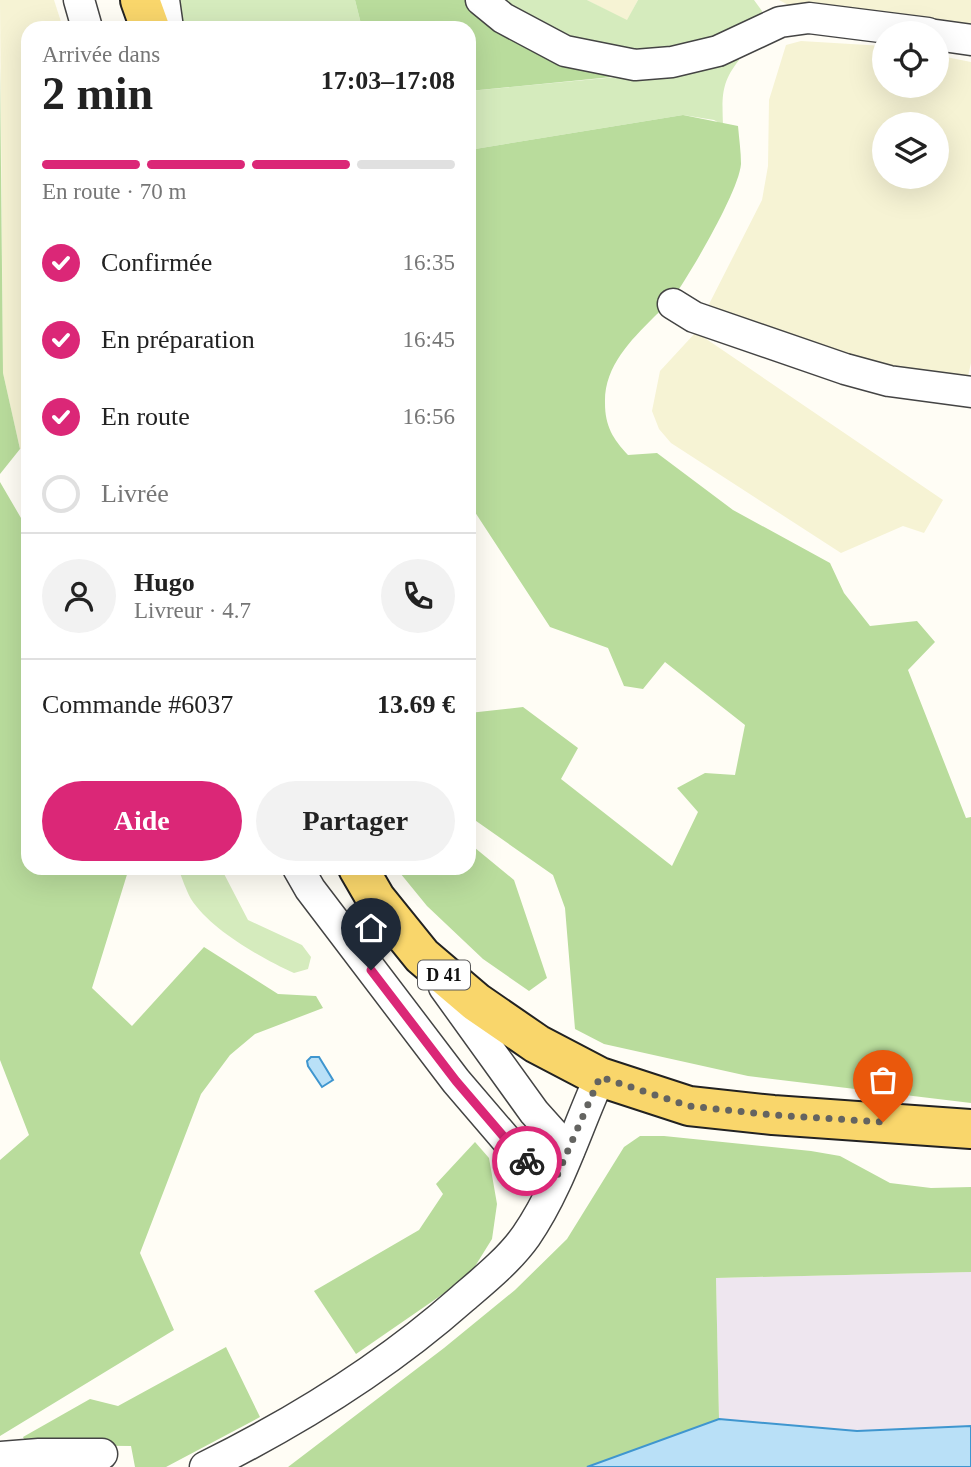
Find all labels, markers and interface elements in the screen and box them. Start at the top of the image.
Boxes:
map controls [872,21,949,189]
button: locate [872,21,949,98]
text: Arrivée dans [42,42,160,67]
text: 17:03–17:08 [321,66,455,95]
text: 2 min [42,68,153,119]
button: layers [872,112,949,189]
text: En route · 70 m [42,179,186,204]
icon: check [42,244,80,282]
text: Confirmée [101,248,212,277]
text: 16:35 [403,250,455,275]
icon: check [42,321,80,359]
text: En préparation [101,325,255,354]
text: 16:45 [403,327,455,352]
icon: check [42,398,80,436]
text: En route [101,402,190,431]
text: 16:56 [403,404,455,429]
text: Livrée [101,479,169,508]
button: person [42,559,116,633]
button: phone [381,559,455,633]
text: Hugo [134,568,195,597]
text: Livreur · 4.7 [134,598,251,623]
text: Commande #6037 [42,690,233,719]
text: 13.69 € [377,690,455,719]
button: Aide [42,781,242,861]
button: Partager [256,781,455,861]
pin [341,898,401,970]
icon: home [352,909,390,947]
road number: D 41 [418,960,470,990]
pin [853,1050,913,1122]
icon: bag [864,1061,902,1099]
courier [492,1126,562,1196]
icon: bike [508,1142,546,1180]

